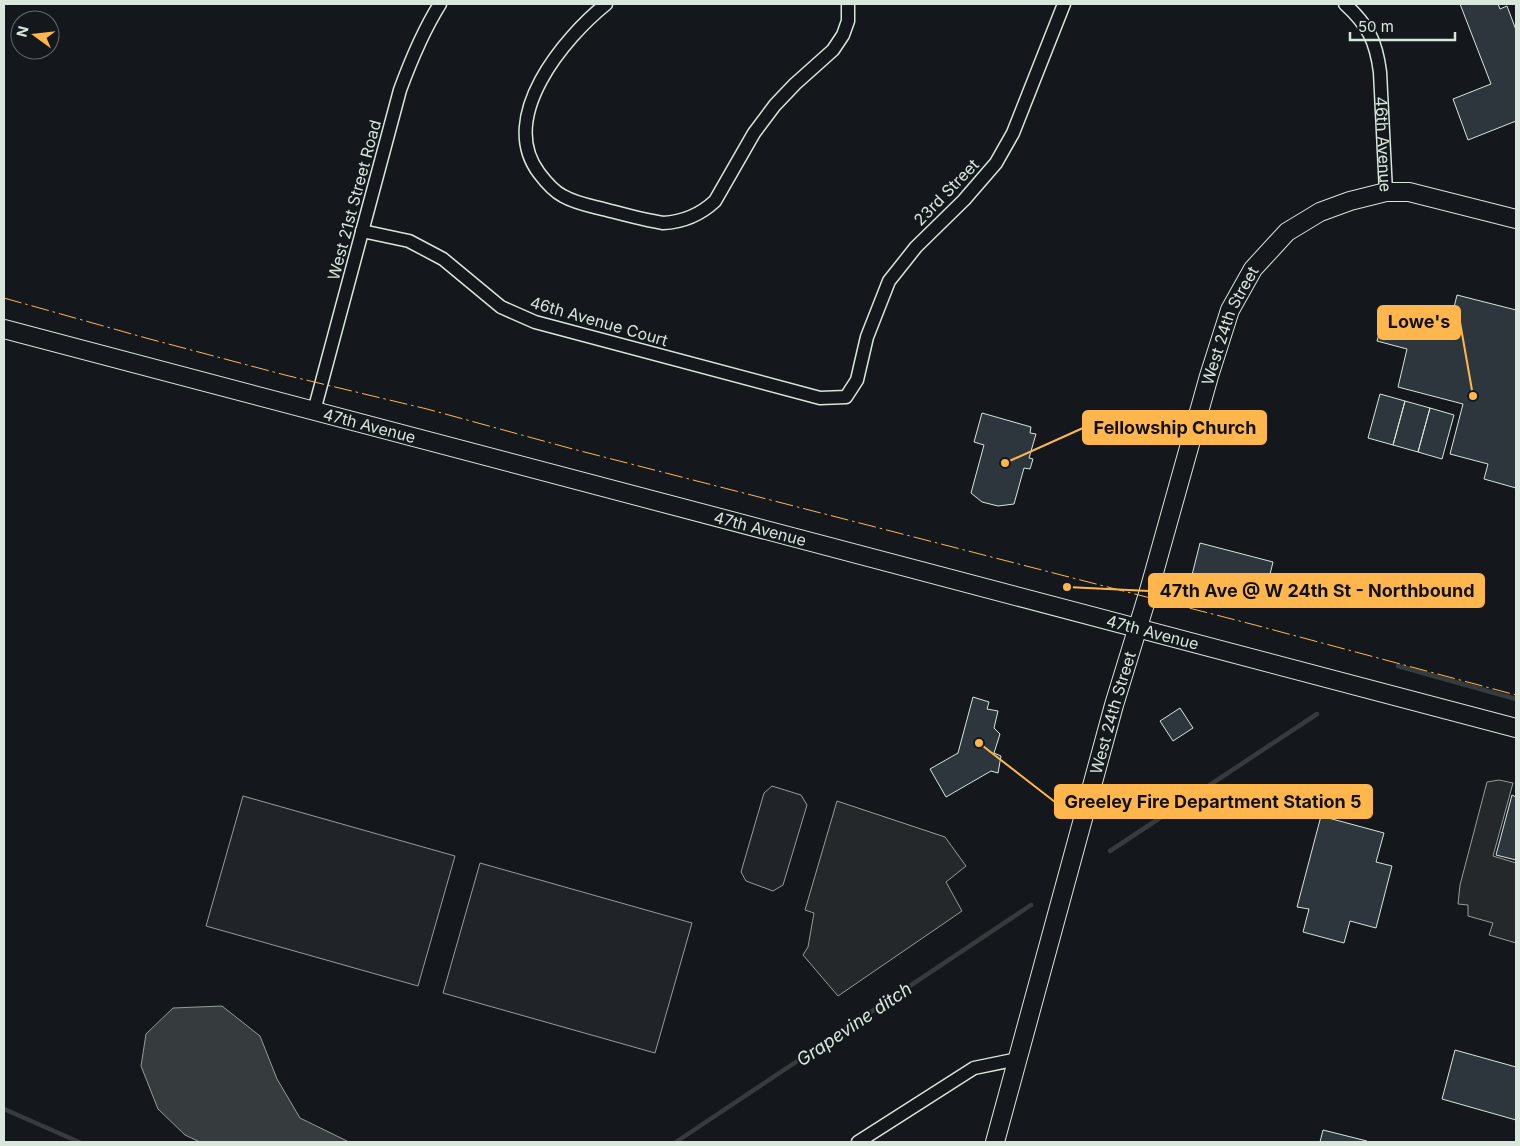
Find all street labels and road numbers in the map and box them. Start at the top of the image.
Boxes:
street label: 46th Avenue [1371,96,1396,193]
street label: West 21st Street Road [323,118,385,282]
street label: 23rd Street [909,155,983,229]
street label: West 24th Street [1197,263,1263,387]
street label: 46th Avenue Court [528,292,670,350]
street label: 47th Avenue [321,404,418,447]
street label: 47th Avenue [712,507,809,550]
street label: 47th Avenue [1104,610,1201,654]
street label: West 24th Street [1086,649,1140,776]

